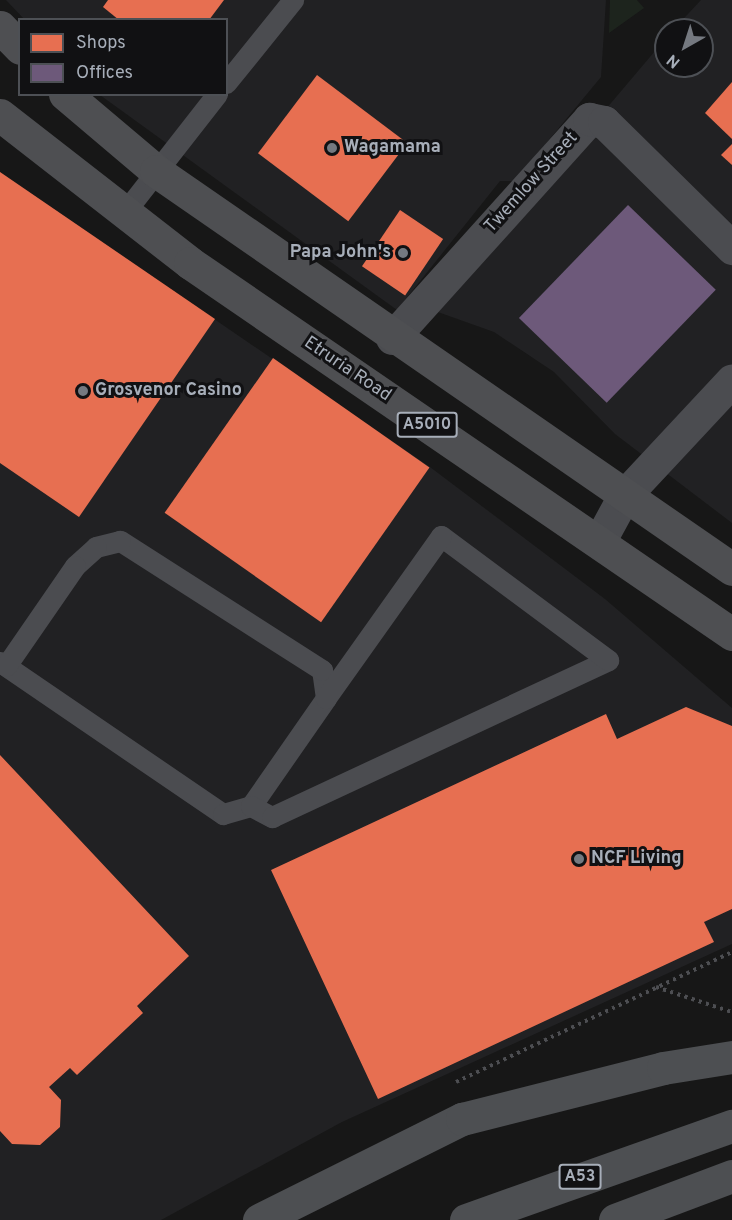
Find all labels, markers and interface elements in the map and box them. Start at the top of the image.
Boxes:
legend [18,18,228,96]
north arrow [654,18,714,78]
text: Shops [76,32,126,55]
text: N [663,49,685,72]
text: Offices [76,62,133,85]
street label: Twemlow Street [481,128,583,238]
place label: Wagamama [344,137,441,159]
marker: Wagamama [325,141,339,155]
place label: Papa John's [290,242,391,264]
marker: Papa John's [396,246,410,260]
street label: Etruria Road [299,333,395,407]
place label: Grosvenor Casino [95,380,242,402]
marker: Grosvenor Casino [76,384,90,398]
road number: A5010 [396,412,458,438]
place label: NCF Living [591,848,682,870]
marker: NCF Living [572,852,586,866]
road number: A53 [558,1164,602,1190]

